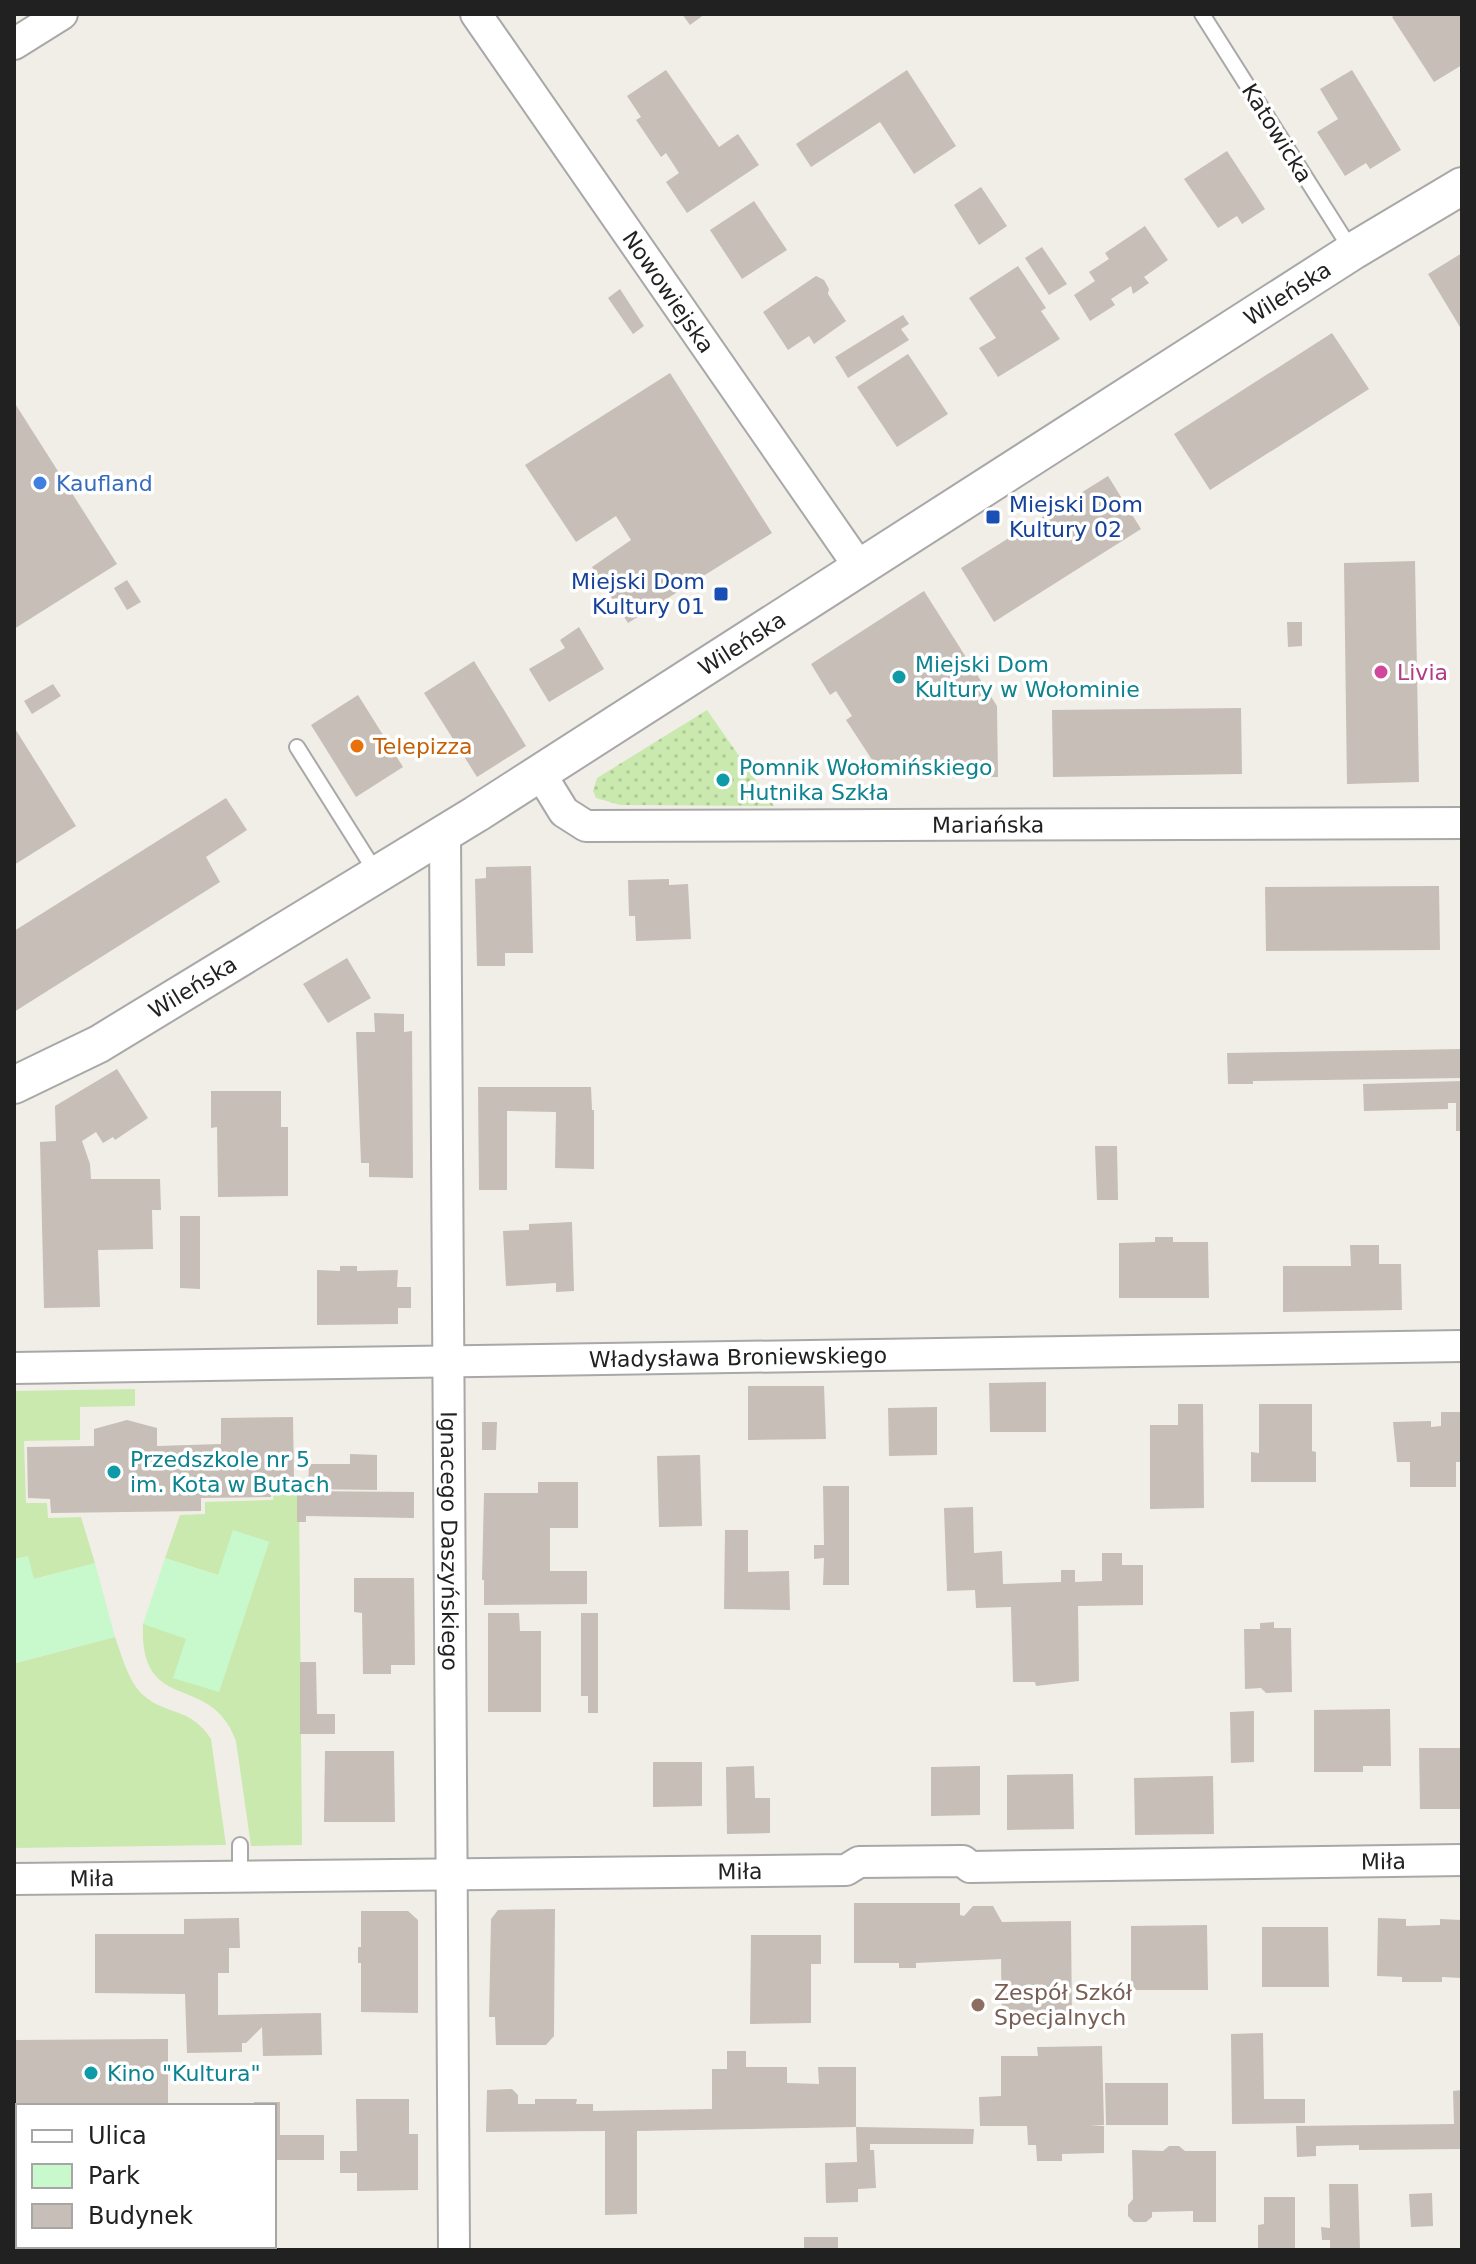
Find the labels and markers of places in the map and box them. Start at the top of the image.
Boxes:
place label: Kaufland [56,471,153,496]
marker: Kaufland [31,474,49,492]
place label: Miejski Dom Kultury 02 [1009,492,1143,542]
marker: Miejski Dom Kultury 02 [984,508,1002,526]
place label: Miejski Dom Kultury 01 [571,569,705,619]
marker: Miejski Dom Kultury 01 [712,585,730,603]
place label: Miejski Dom Kultury w Wołominie [915,652,1140,702]
place label: Livia [1397,660,1448,685]
marker: Livia [1372,663,1390,681]
marker: Miejski Dom Kultury w Wołominie [890,668,908,686]
place label: Telepizza [372,734,473,759]
marker: Telepizza [348,737,366,755]
place label: Pomnik Wołomińskiego Hutnika Szkła [739,755,993,805]
marker: Pomnik Wołomińskiego Hutnika Szkła [714,771,732,789]
place label: Przedszkole nr 5 im. Kota w Butach [130,1447,330,1497]
marker: Przedszkole nr 5 im. Kota w Butach [105,1463,123,1481]
place label: Zespół Szkół Specjalnych [994,1980,1133,2030]
marker: Zespół Szkół Specjalnych [969,1996,987,2014]
place label: Kino "Kultura" [107,2061,261,2086]
marker: Kino "Kultura" [82,2064,100,2082]

